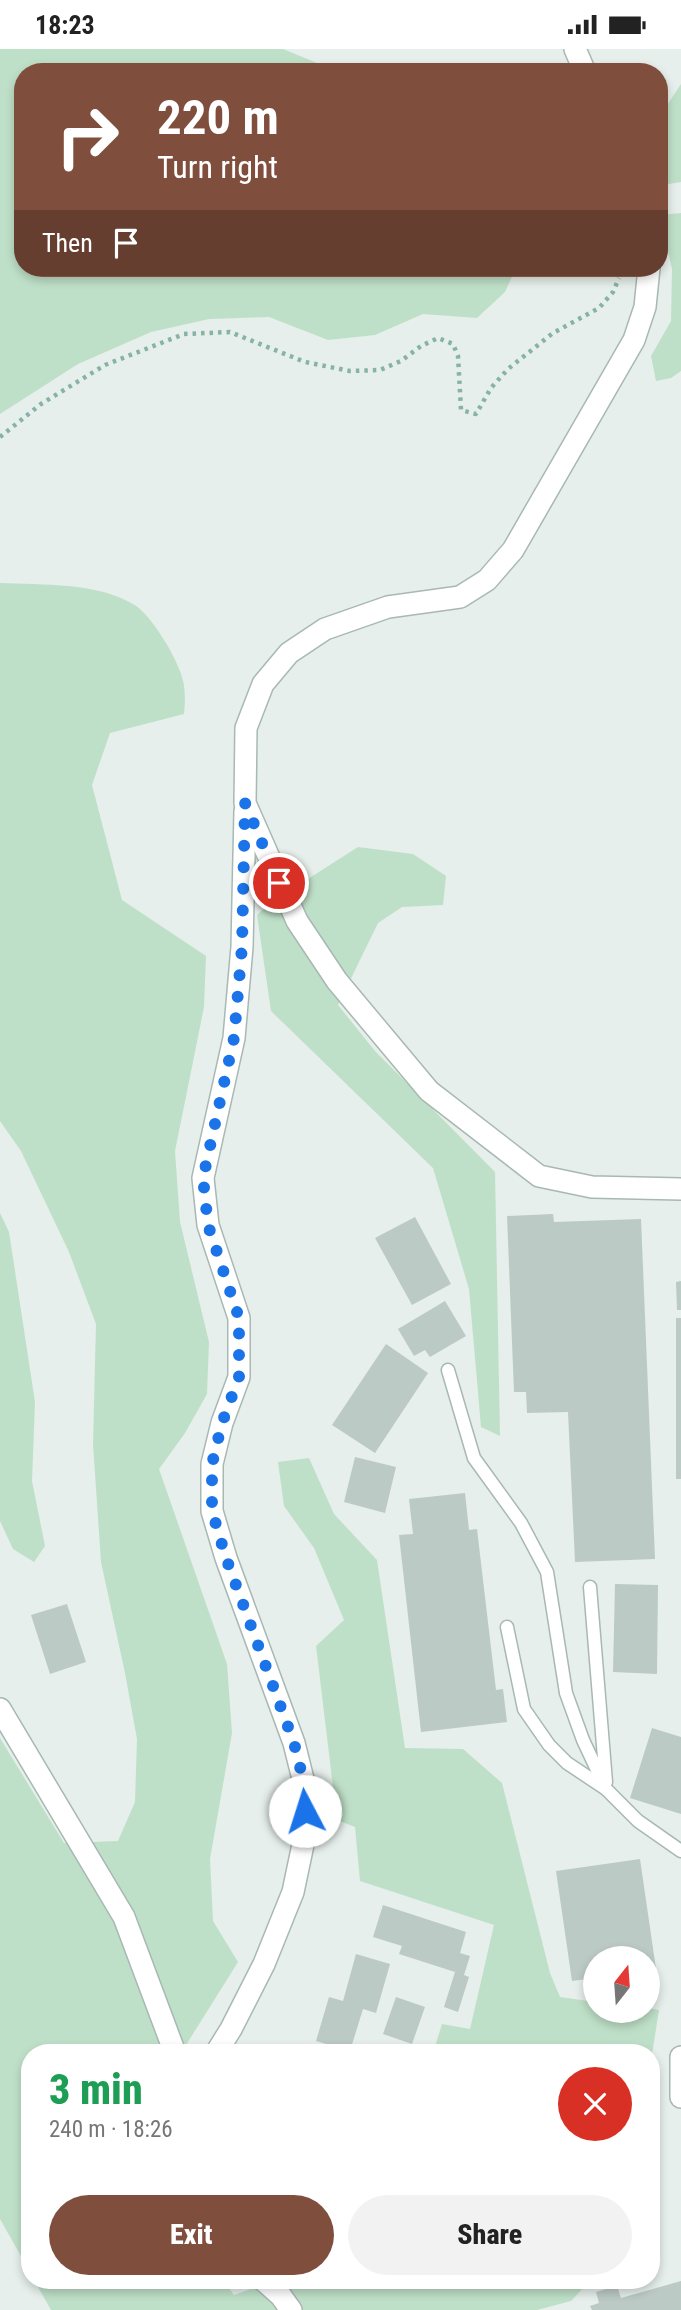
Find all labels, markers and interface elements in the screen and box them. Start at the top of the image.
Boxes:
text: 18:23 [35,10,95,40]
text: 220 m [157,89,279,146]
icon: right [42,91,133,182]
text: Turn right [157,148,278,186]
icon: arrive [107,224,145,262]
text: Then [42,228,93,258]
pin [249,853,309,913]
icon: arrive [260,864,298,902]
position arrow [268,1774,342,1848]
north arrow [583,1946,660,2023]
map controls [583,1946,660,2023]
text: 3 min [49,2065,143,2114]
button: close [558,2067,632,2141]
text: 240 m · 18:26 [49,2116,173,2143]
button: Exit [49,2195,334,2275]
button: Share [348,2195,632,2275]

